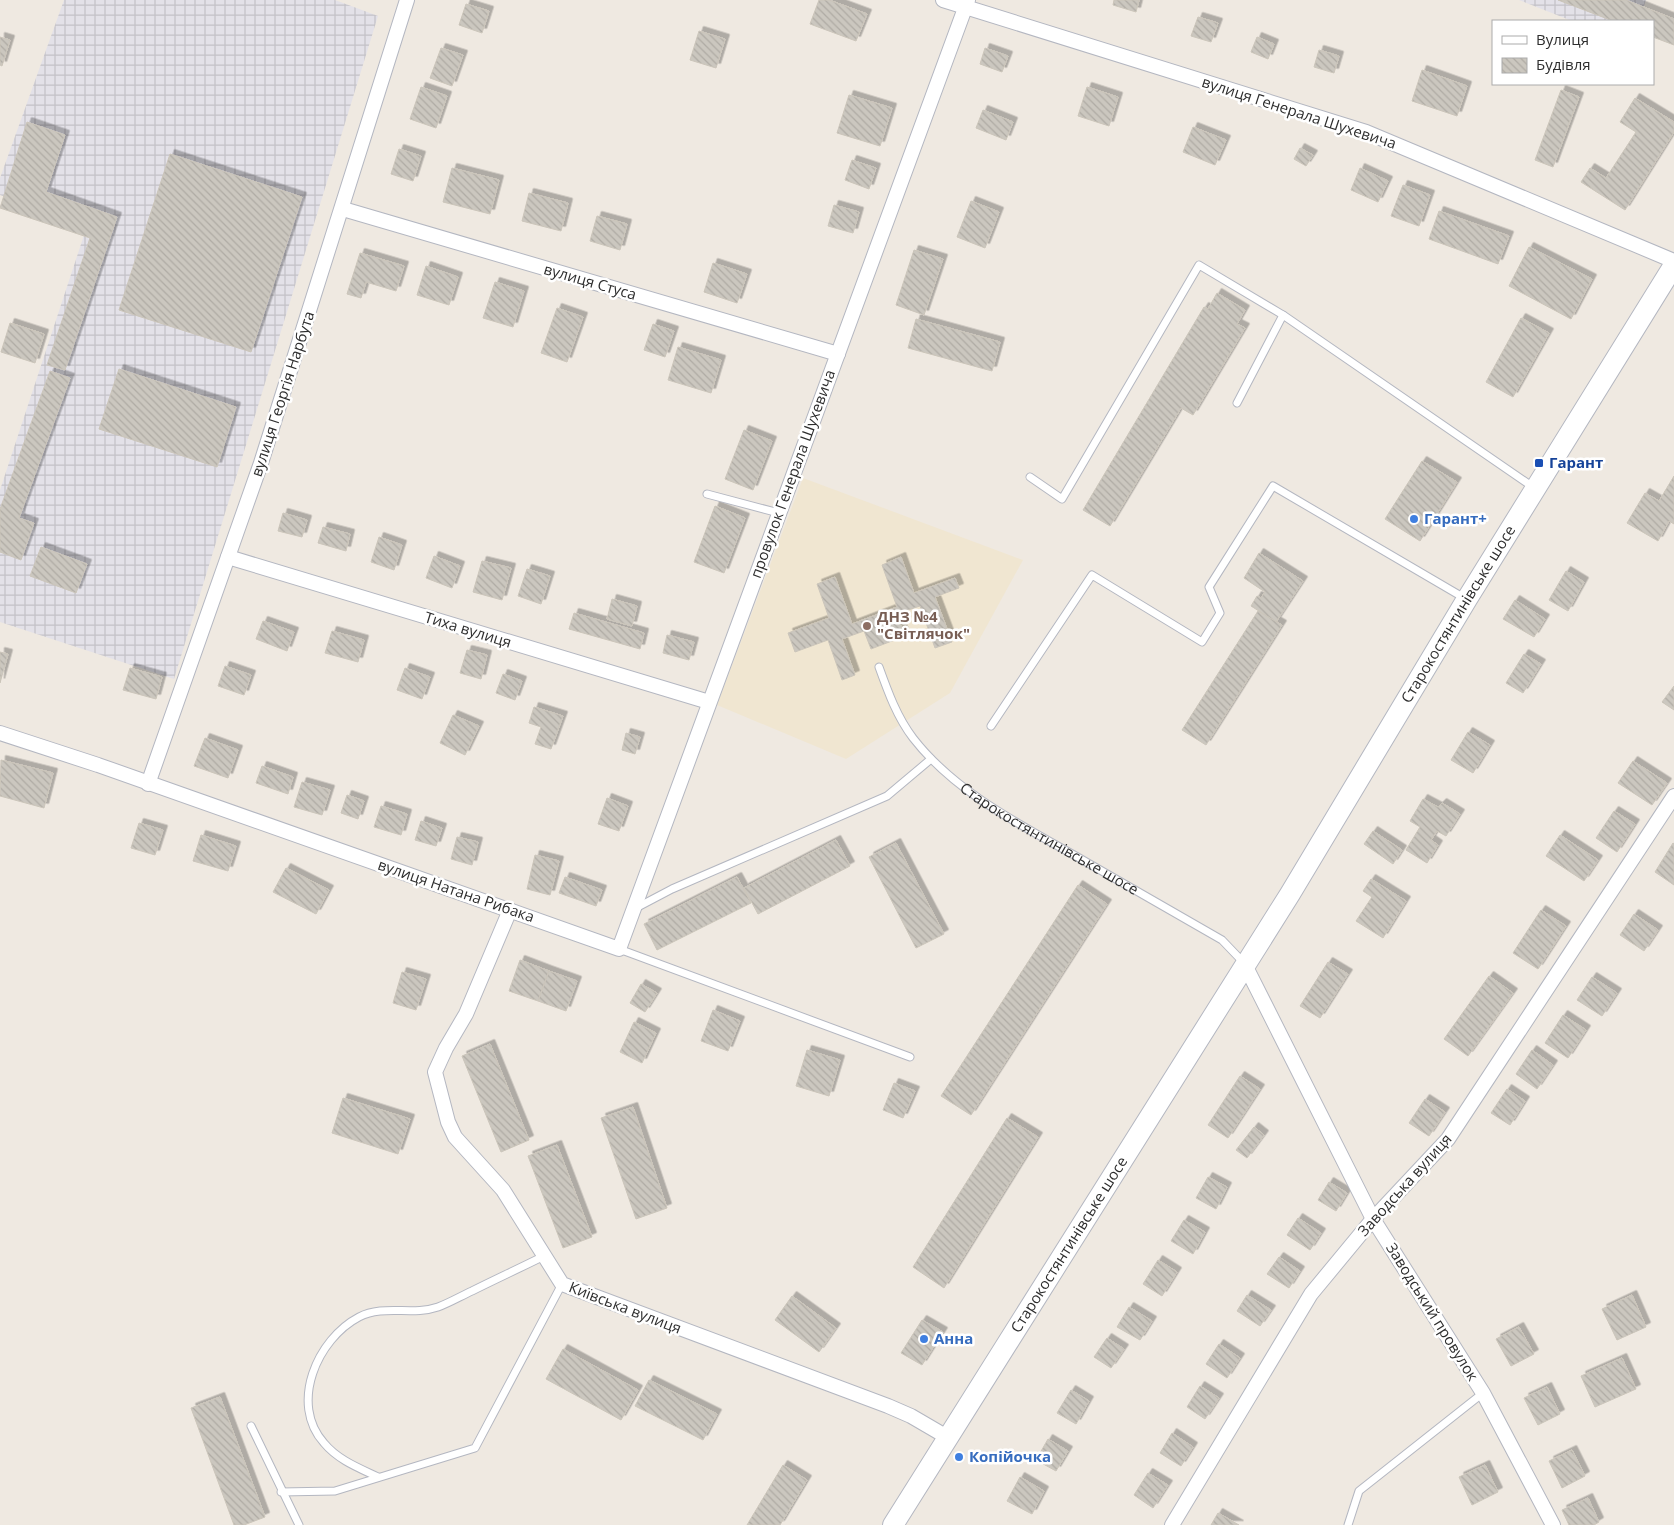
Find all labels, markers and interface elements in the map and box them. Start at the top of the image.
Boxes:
legend [1492,20,1654,85]
text: Вулиця [1536,29,1589,49]
text: Будівля [1536,54,1591,74]
street label: вулиця Генерала Шухевича [1200,71,1399,153]
street label: вулиця Стуса [542,258,639,304]
street label: вулиця Георгія Нарбута [246,308,318,479]
street label: провулок Генерала Шухевича [745,367,839,581]
place label: Гарант [1549,452,1603,472]
marker: Гарант [1533,457,1545,469]
place label: Гарант+ [1424,508,1487,528]
marker: Гарант+ [1408,513,1420,525]
street label: Старокостянтинівське шосе [1396,521,1519,706]
street label: Тиха вулиця [422,606,514,652]
place label: ДНЗ №4 "Світлячок" [877,606,970,643]
marker: ДНЗ №4 "Світлячок" [861,620,873,632]
street label: Старокостянтинівське шосе [956,777,1143,899]
street label: вулиця Натана Рибака [375,854,537,926]
street label: Заводська вулиця [1353,1129,1456,1240]
street label: Старокостянтинівське шосе [1005,1152,1131,1336]
street label: Заводський провулок [1382,1239,1484,1384]
street label: Київська вулиця [566,1276,685,1338]
place label: Анна [934,1328,973,1348]
marker: Анна [918,1333,930,1345]
place label: Копійочка [969,1446,1051,1466]
marker: Копійочка [953,1451,965,1463]

